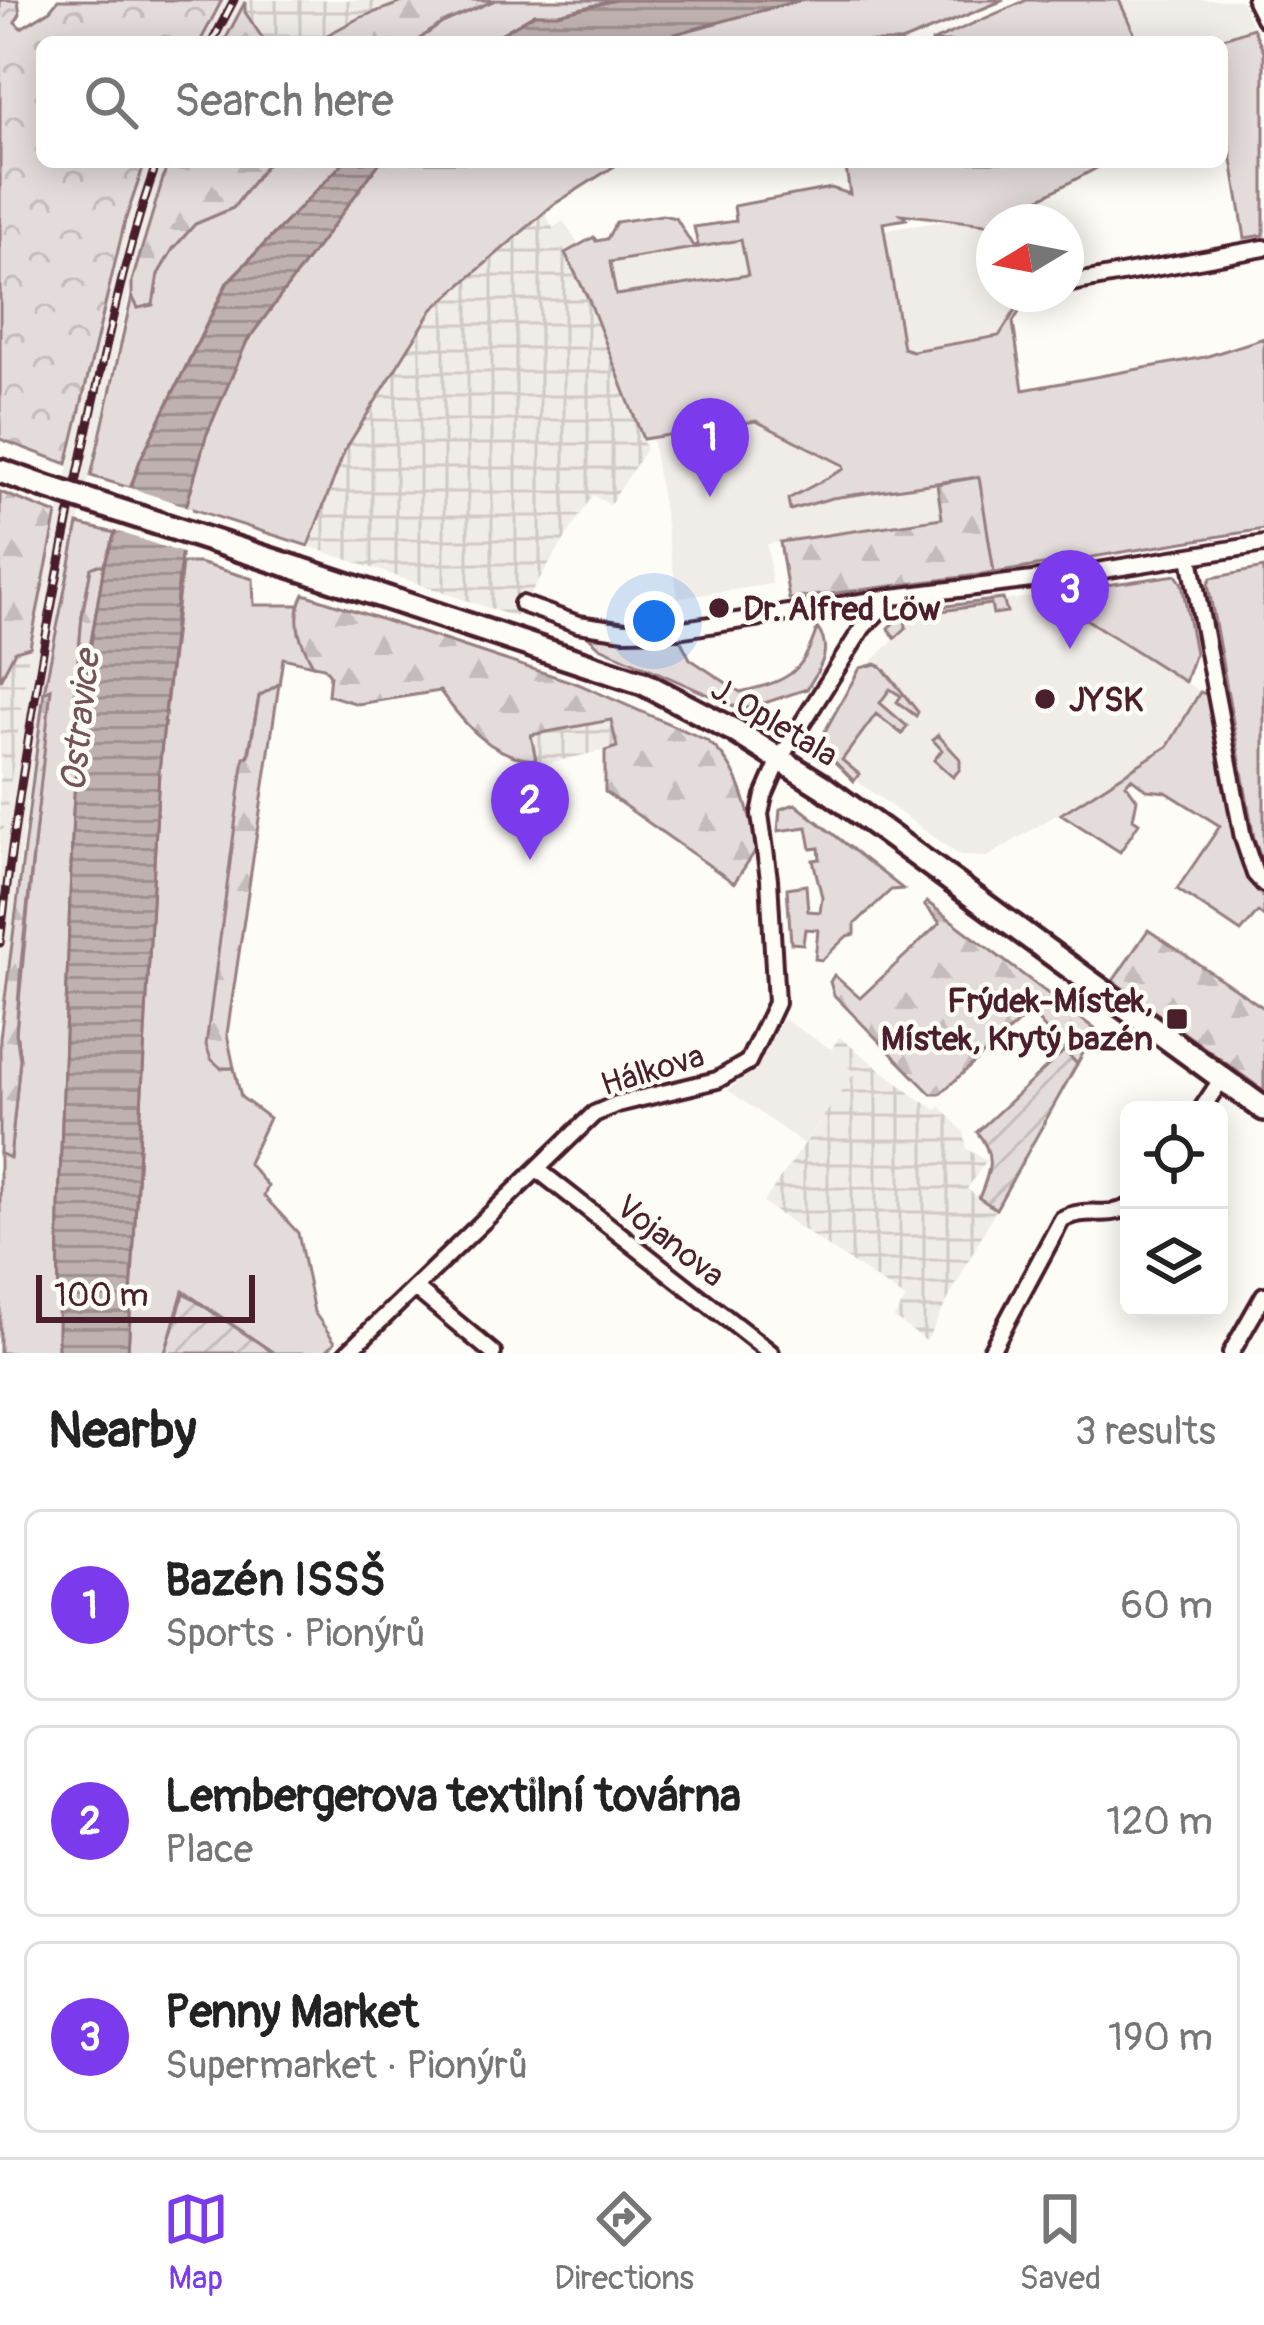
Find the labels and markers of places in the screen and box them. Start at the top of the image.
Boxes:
pin: 1 [671,398,749,497]
pin: 3 [1031,550,1109,649]
place label: Dr. Alfred Löw [743,589,941,630]
marker: Dr. Alfred Löw [706,595,732,621]
place label: JYSK [1069,680,1143,721]
marker: JYSK [1032,686,1058,712]
pin: 2 [491,761,569,860]
place label: Frýdek-Místek, Místek, Krytý bazén [881,981,1153,1060]
marker: Frýdek-Místek, Místek, Krytý bazén [1164,1006,1190,1032]

